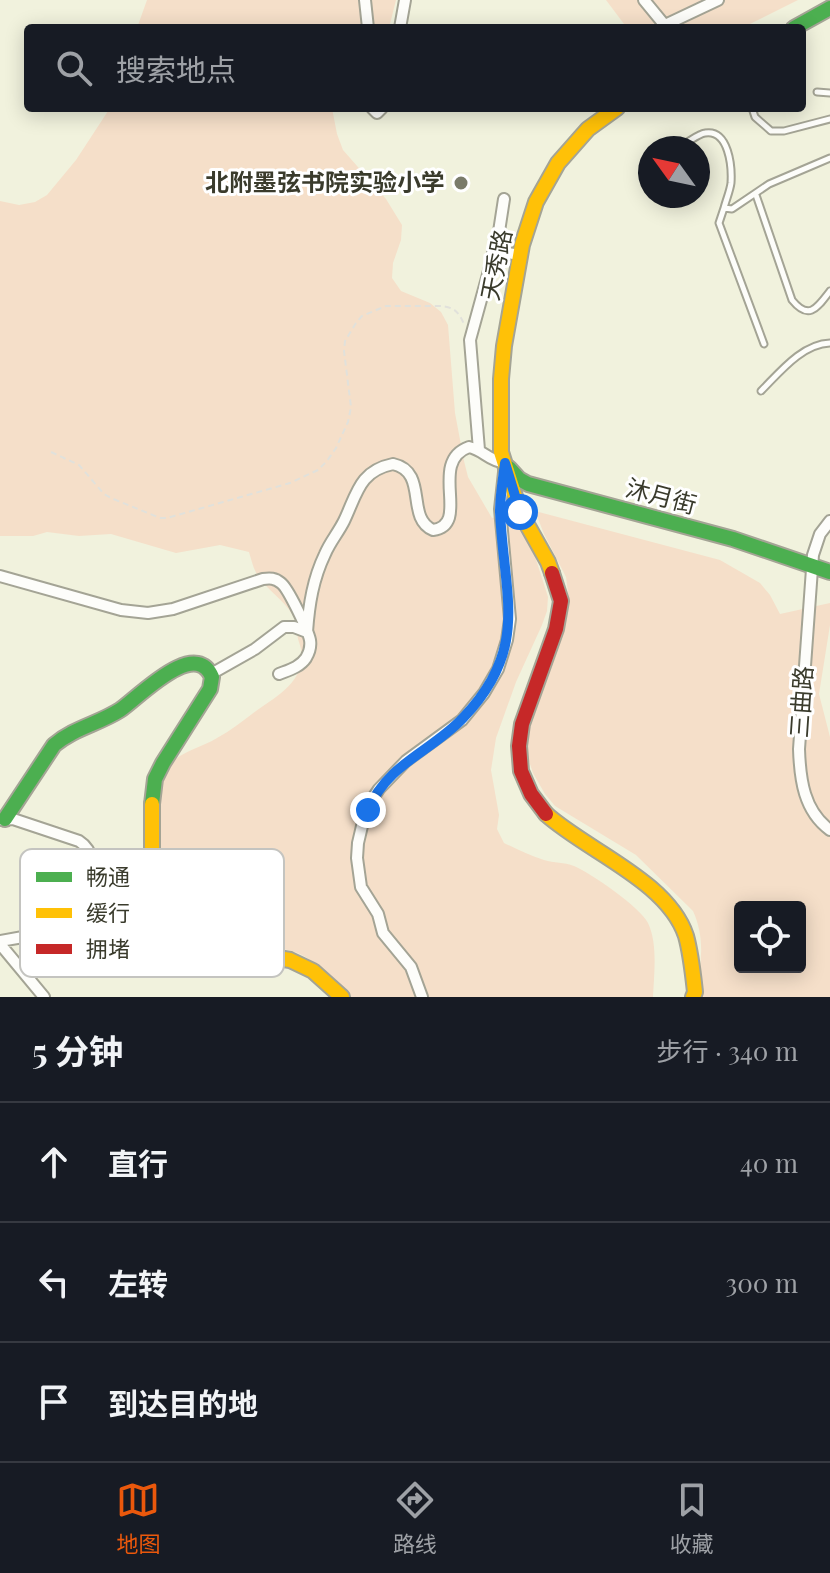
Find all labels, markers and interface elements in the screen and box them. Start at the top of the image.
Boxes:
search box [24,24,806,112]
icon: search [52,46,96,90]
text: 搜索地点 [116,49,236,89]
north arrow [638,136,710,208]
place label: 北附墨弦书院实验小学 [205,165,445,197]
marker: 北附墨弦书院实验小学 [452,174,470,192]
street label: 天秀路 [472,226,518,303]
street label: 沐月街 [623,470,700,520]
route start [502,494,538,530]
street label: 三曲路 [782,665,818,739]
route end [350,792,386,828]
legend [20,849,284,977]
text: 畅通 [86,861,130,891]
text: 缓行 [86,897,130,927]
map controls [734,901,806,973]
button: locate [734,901,806,973]
text: 拥堵 [86,933,130,963]
text: 5 分钟 [32,1027,123,1073]
text: 步行 · 340 m [656,1033,798,1068]
icon: ahead [32,1140,76,1184]
text: 直行 [108,1143,168,1183]
text: 40 m [740,1145,798,1180]
icon: left [32,1260,76,1304]
text: 左转 [108,1263,168,1303]
text: 300 m [726,1265,798,1300]
icon: arrive [32,1380,76,1424]
text: 到达目的地 [108,1383,258,1423]
tab: 地图 [116,1478,160,1558]
tab: 路线 [393,1478,437,1558]
tab: 收藏 [670,1478,714,1558]

